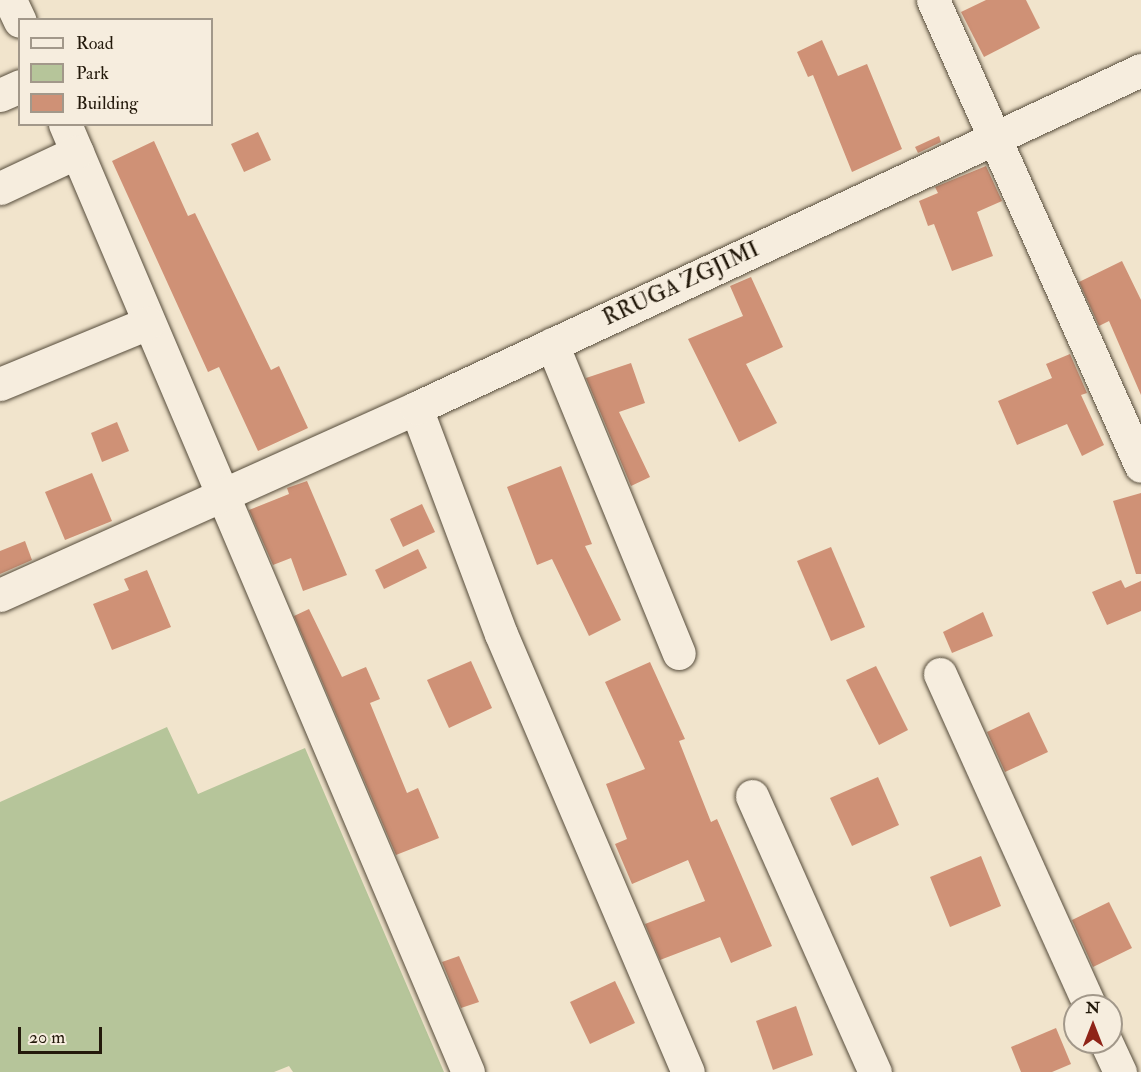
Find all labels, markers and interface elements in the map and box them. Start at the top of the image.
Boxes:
legend [18,18,213,126]
text: Road [76,32,114,55]
text: Park [76,62,109,85]
text: Building [76,92,138,115]
street label: RRUGA ZGJIMI [599,236,763,332]
north arrow [1063,994,1123,1054]
text: N [1086,998,1100,1018]
scale bar [21,1015,105,1053]
text: 20 m [29,1026,65,1049]

